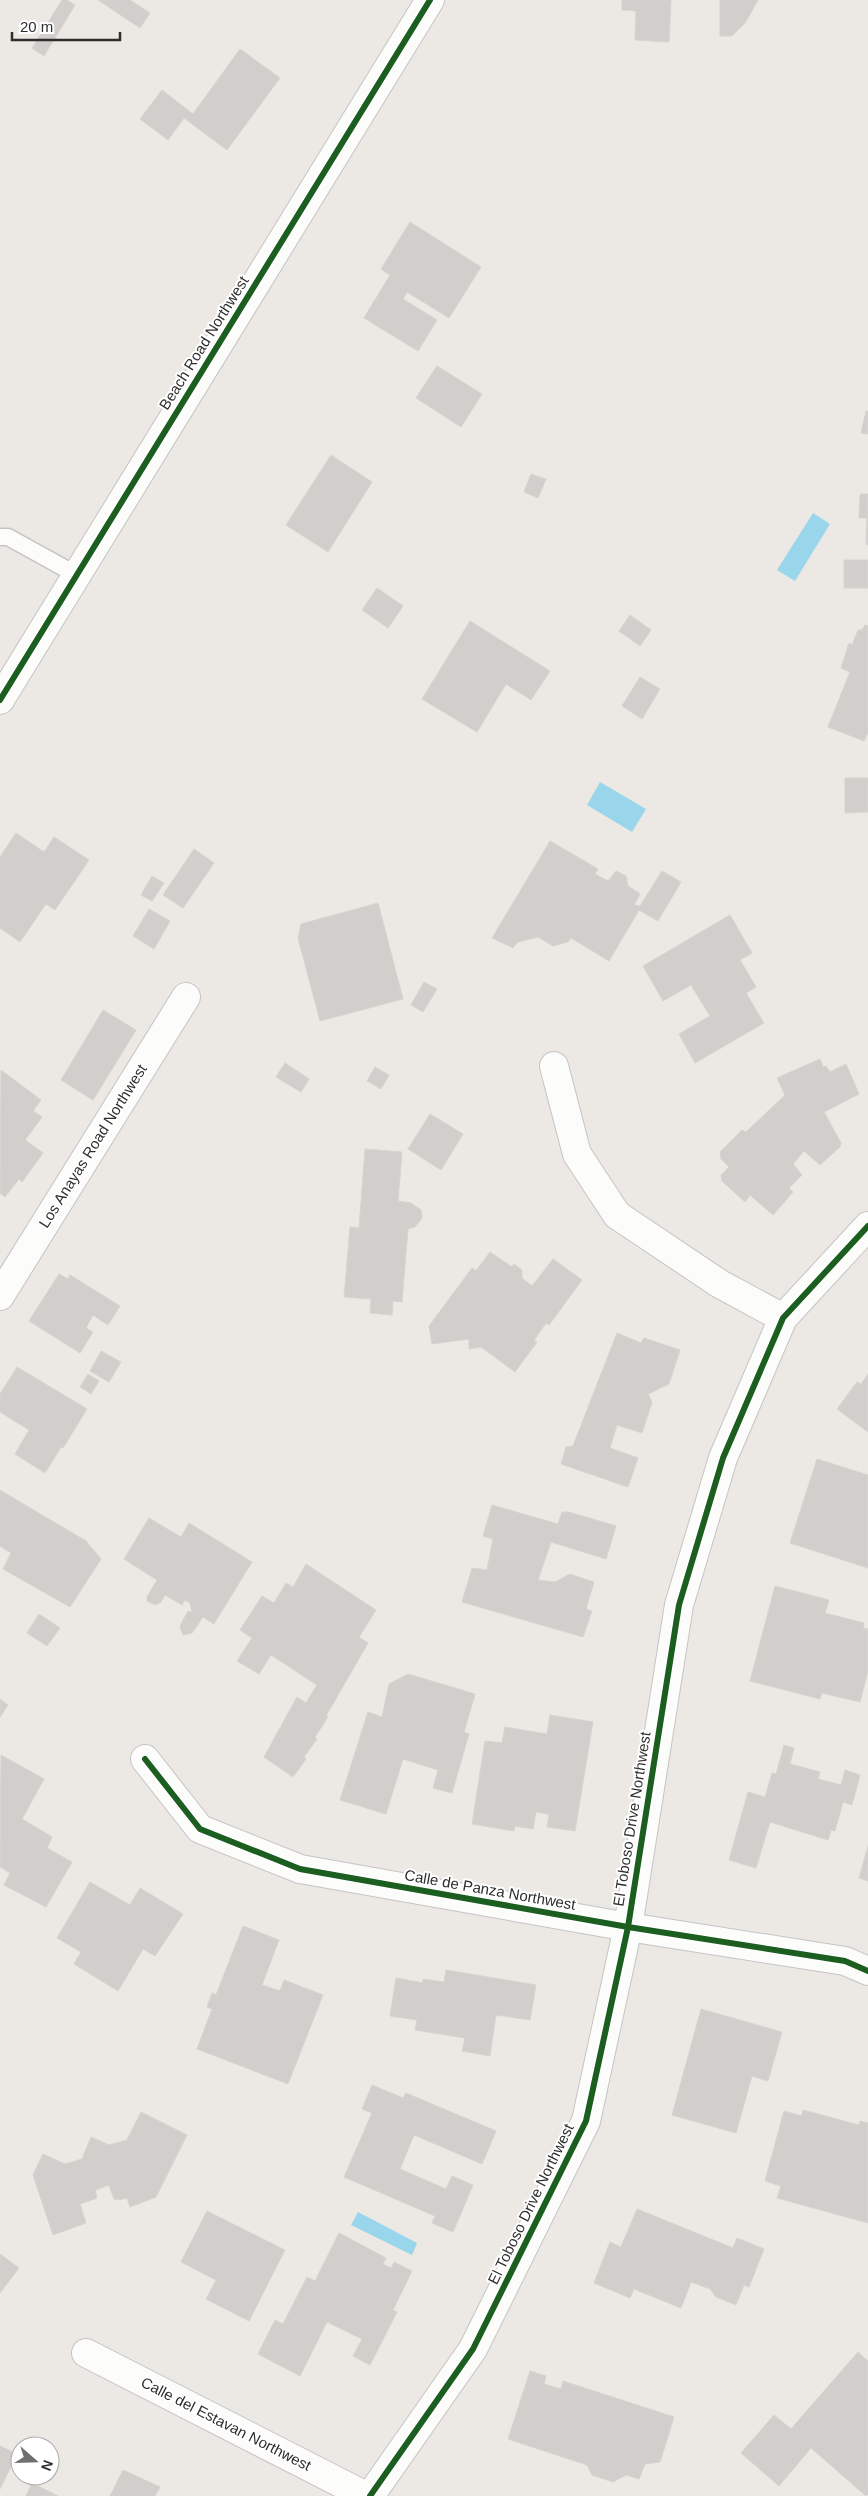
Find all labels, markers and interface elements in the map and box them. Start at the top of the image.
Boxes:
scale bar [12,10,120,42]
text: 20 m [20,18,53,35]
street label: Beach Road Northwest [155,272,252,413]
street label: Los Anayas Road Northwest [35,1060,150,1230]
street label: El Toboso Drive Northwest [609,1730,654,1907]
street label: Calle de Panza Northwest [403,1866,578,1913]
street label: El Toboso Drive Northwest [484,2120,577,2287]
street label: Calle del Estavan Northwest [138,2373,315,2474]
north arrow [10,2436,60,2486]
text: N [38,2458,56,2473]

